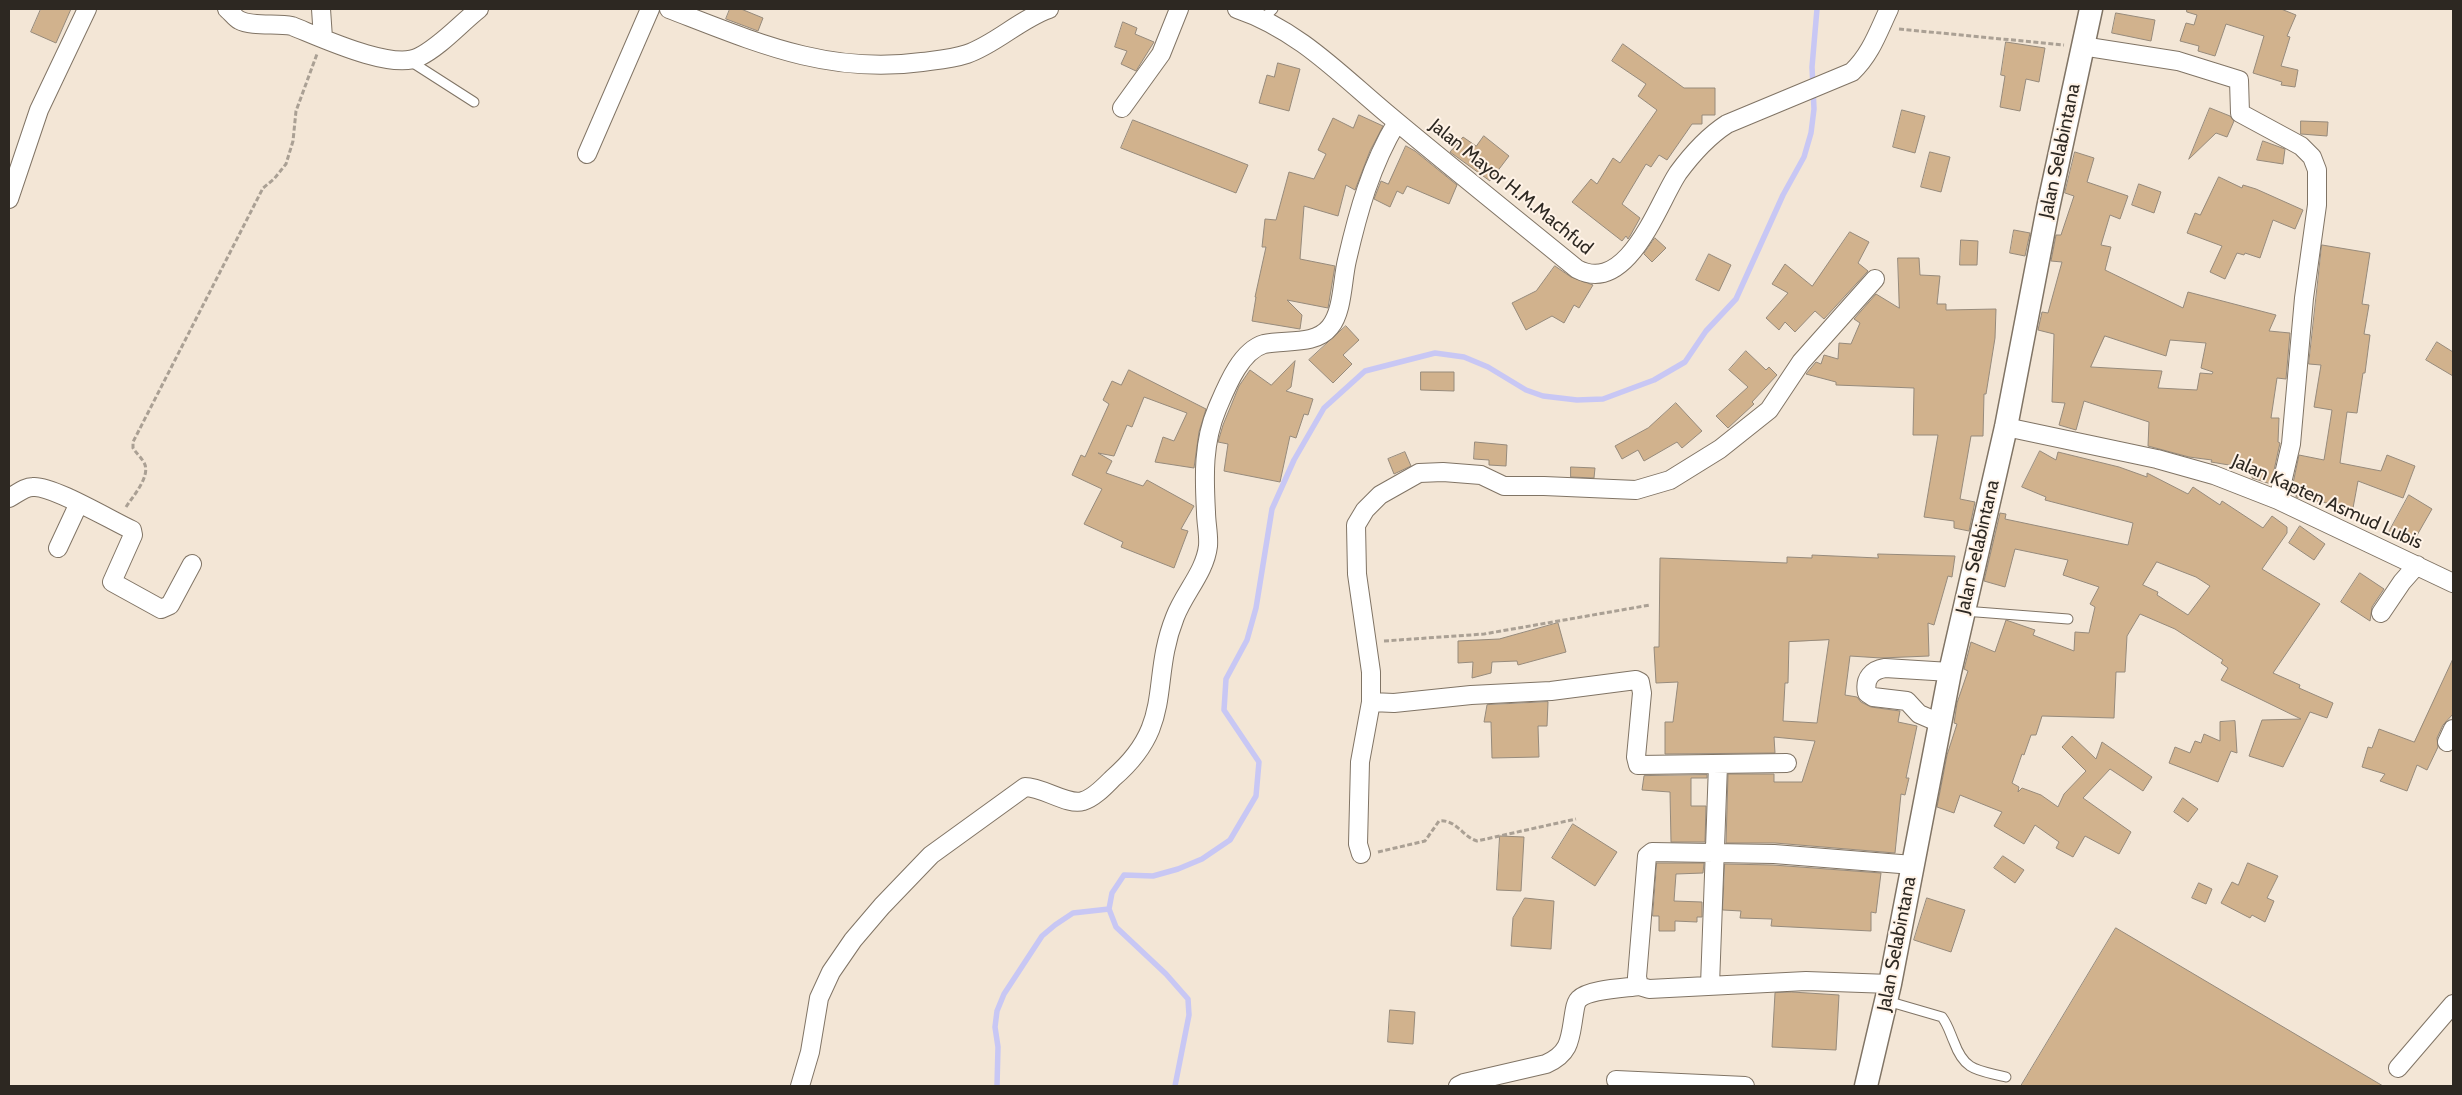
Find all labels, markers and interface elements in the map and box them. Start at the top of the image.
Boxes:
street label: Jalan Selabintana [2035,82,2085,220]
street label: Jalan Mayor H.M.Machfud [1425,114,1597,260]
street label: Jalan Kapten Asmud Lubis [2228,450,2426,554]
street label: Jalan Selabintana [1951,478,2005,616]
street label: Jalan Selabintana [1873,875,1921,1013]

